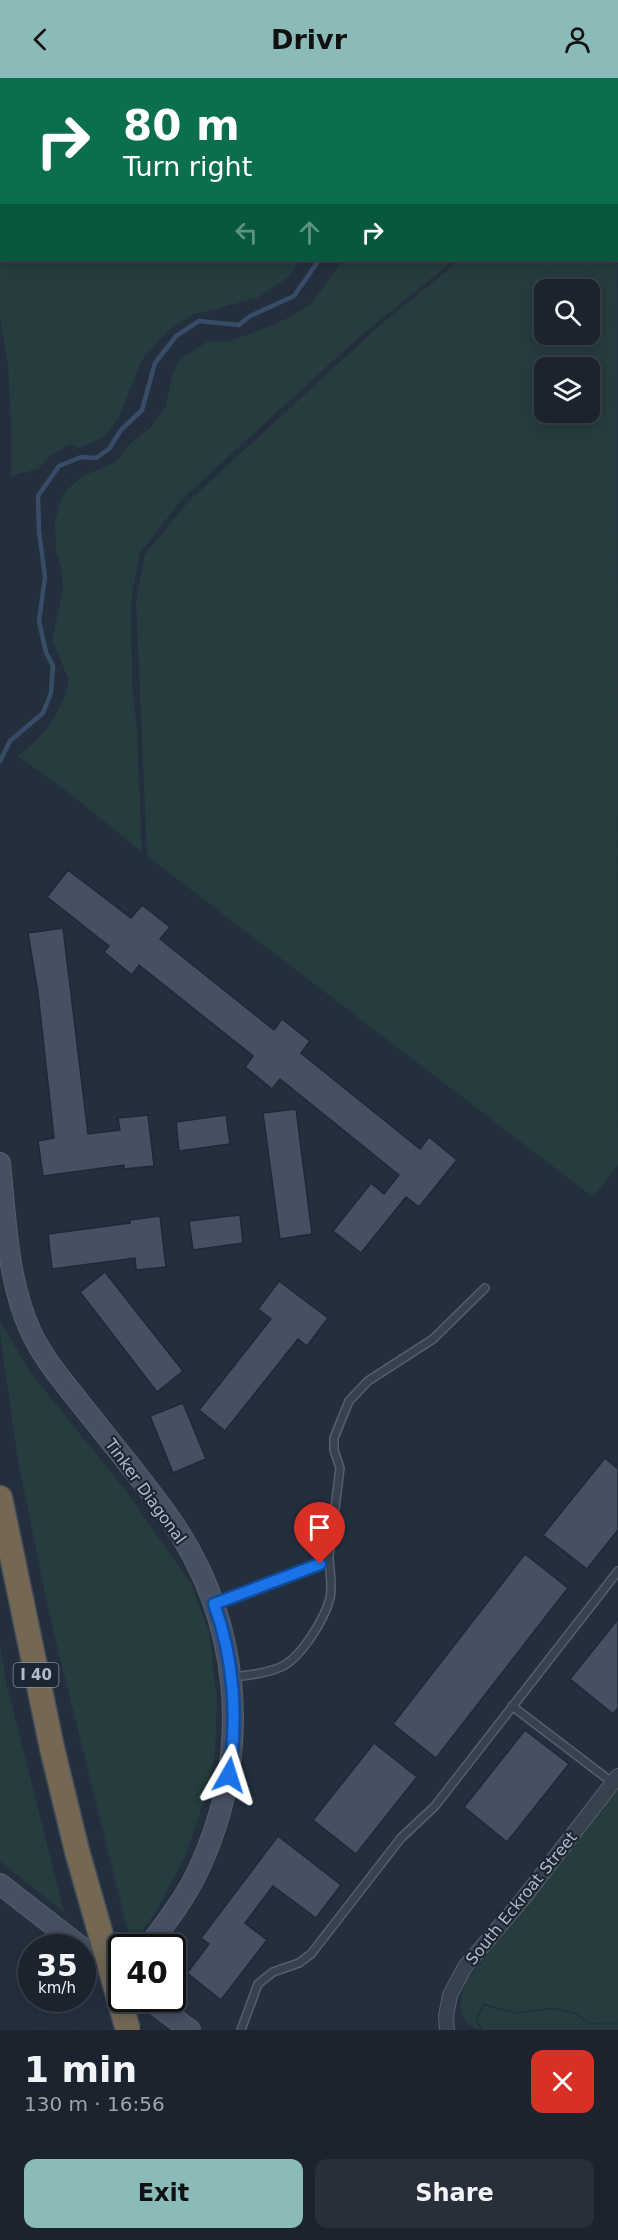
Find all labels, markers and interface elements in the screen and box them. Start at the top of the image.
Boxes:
icon: back [24,23,57,56]
icon: person [561,23,594,56]
text: Drivr [271,24,347,55]
text: 80 m [123,101,240,150]
icon: right [24,102,102,180]
text: Turn right [123,151,252,182]
icon: left [230,216,263,249]
icon: ahead [293,216,326,249]
icon: right [356,216,389,249]
map controls [534,279,600,423]
button: search [534,279,600,345]
button: layers [534,357,600,423]
street label: Tinker Diagonal [101,1434,190,1547]
pin [294,1502,345,1564]
icon: arrive [303,1511,336,1544]
road number: I 40 [14,1663,58,1687]
position arrow [197,1743,261,1807]
street label: South Eckroat Street [462,1828,581,1969]
speed limit sign: 40 [108,1934,186,2012]
text: 35 [36,1948,78,1983]
text: km/h [38,1979,76,1997]
text: 1 min [24,2049,137,2090]
button: close [531,2050,594,2113]
text: 130 m · 16:56 [24,2092,165,2116]
button: Exit [24,2159,303,2228]
button: Share [315,2159,594,2228]

